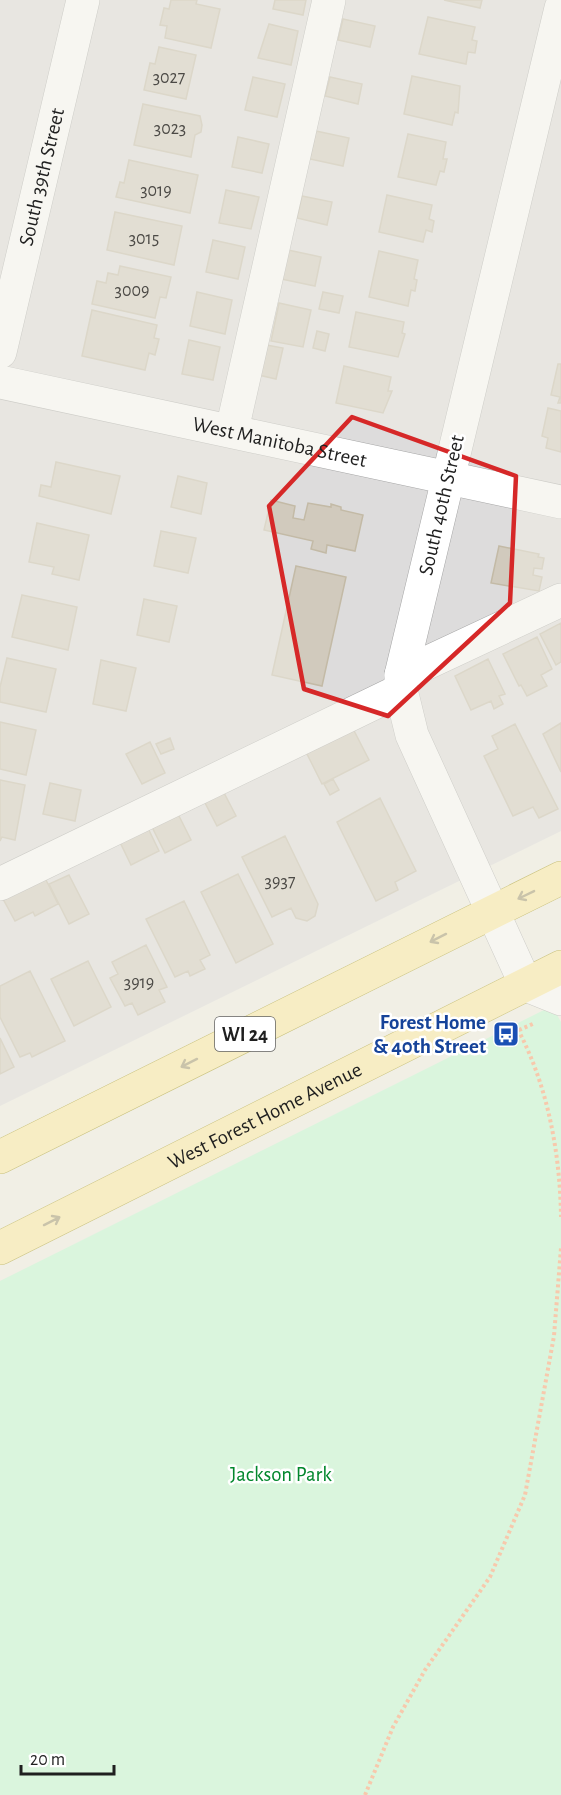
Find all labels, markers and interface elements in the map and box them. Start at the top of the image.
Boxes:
house number: 3027 [153,69,185,87]
street label: South 39th Street [15,106,68,248]
house number: 3023 [154,120,186,138]
house number: 3019 [140,182,172,200]
house number: 3015 [129,230,159,248]
house number: 3009 [115,282,149,300]
street label: West Manitoba Street [191,413,369,471]
street label: South 40th Street [415,433,468,577]
house number: 3937 [265,873,295,891]
one-way arrow [517,890,535,901]
one-way arrow [430,933,448,944]
house number: 3919 [124,974,154,992]
place label: Forest Home & 40th Street [373,1012,486,1057]
road number: WI 24 [215,1017,275,1051]
bus stop icon: Forest Home & 40th Street [491,1019,521,1049]
one-way arrow [180,1057,198,1069]
street label: West Forest Home Avenue [165,1059,365,1173]
one-way arrow [43,1215,61,1227]
park label: Jackson Park [230,1464,332,1485]
scale bar [21,1738,114,1776]
text: 20 m [30,1751,65,1769]

